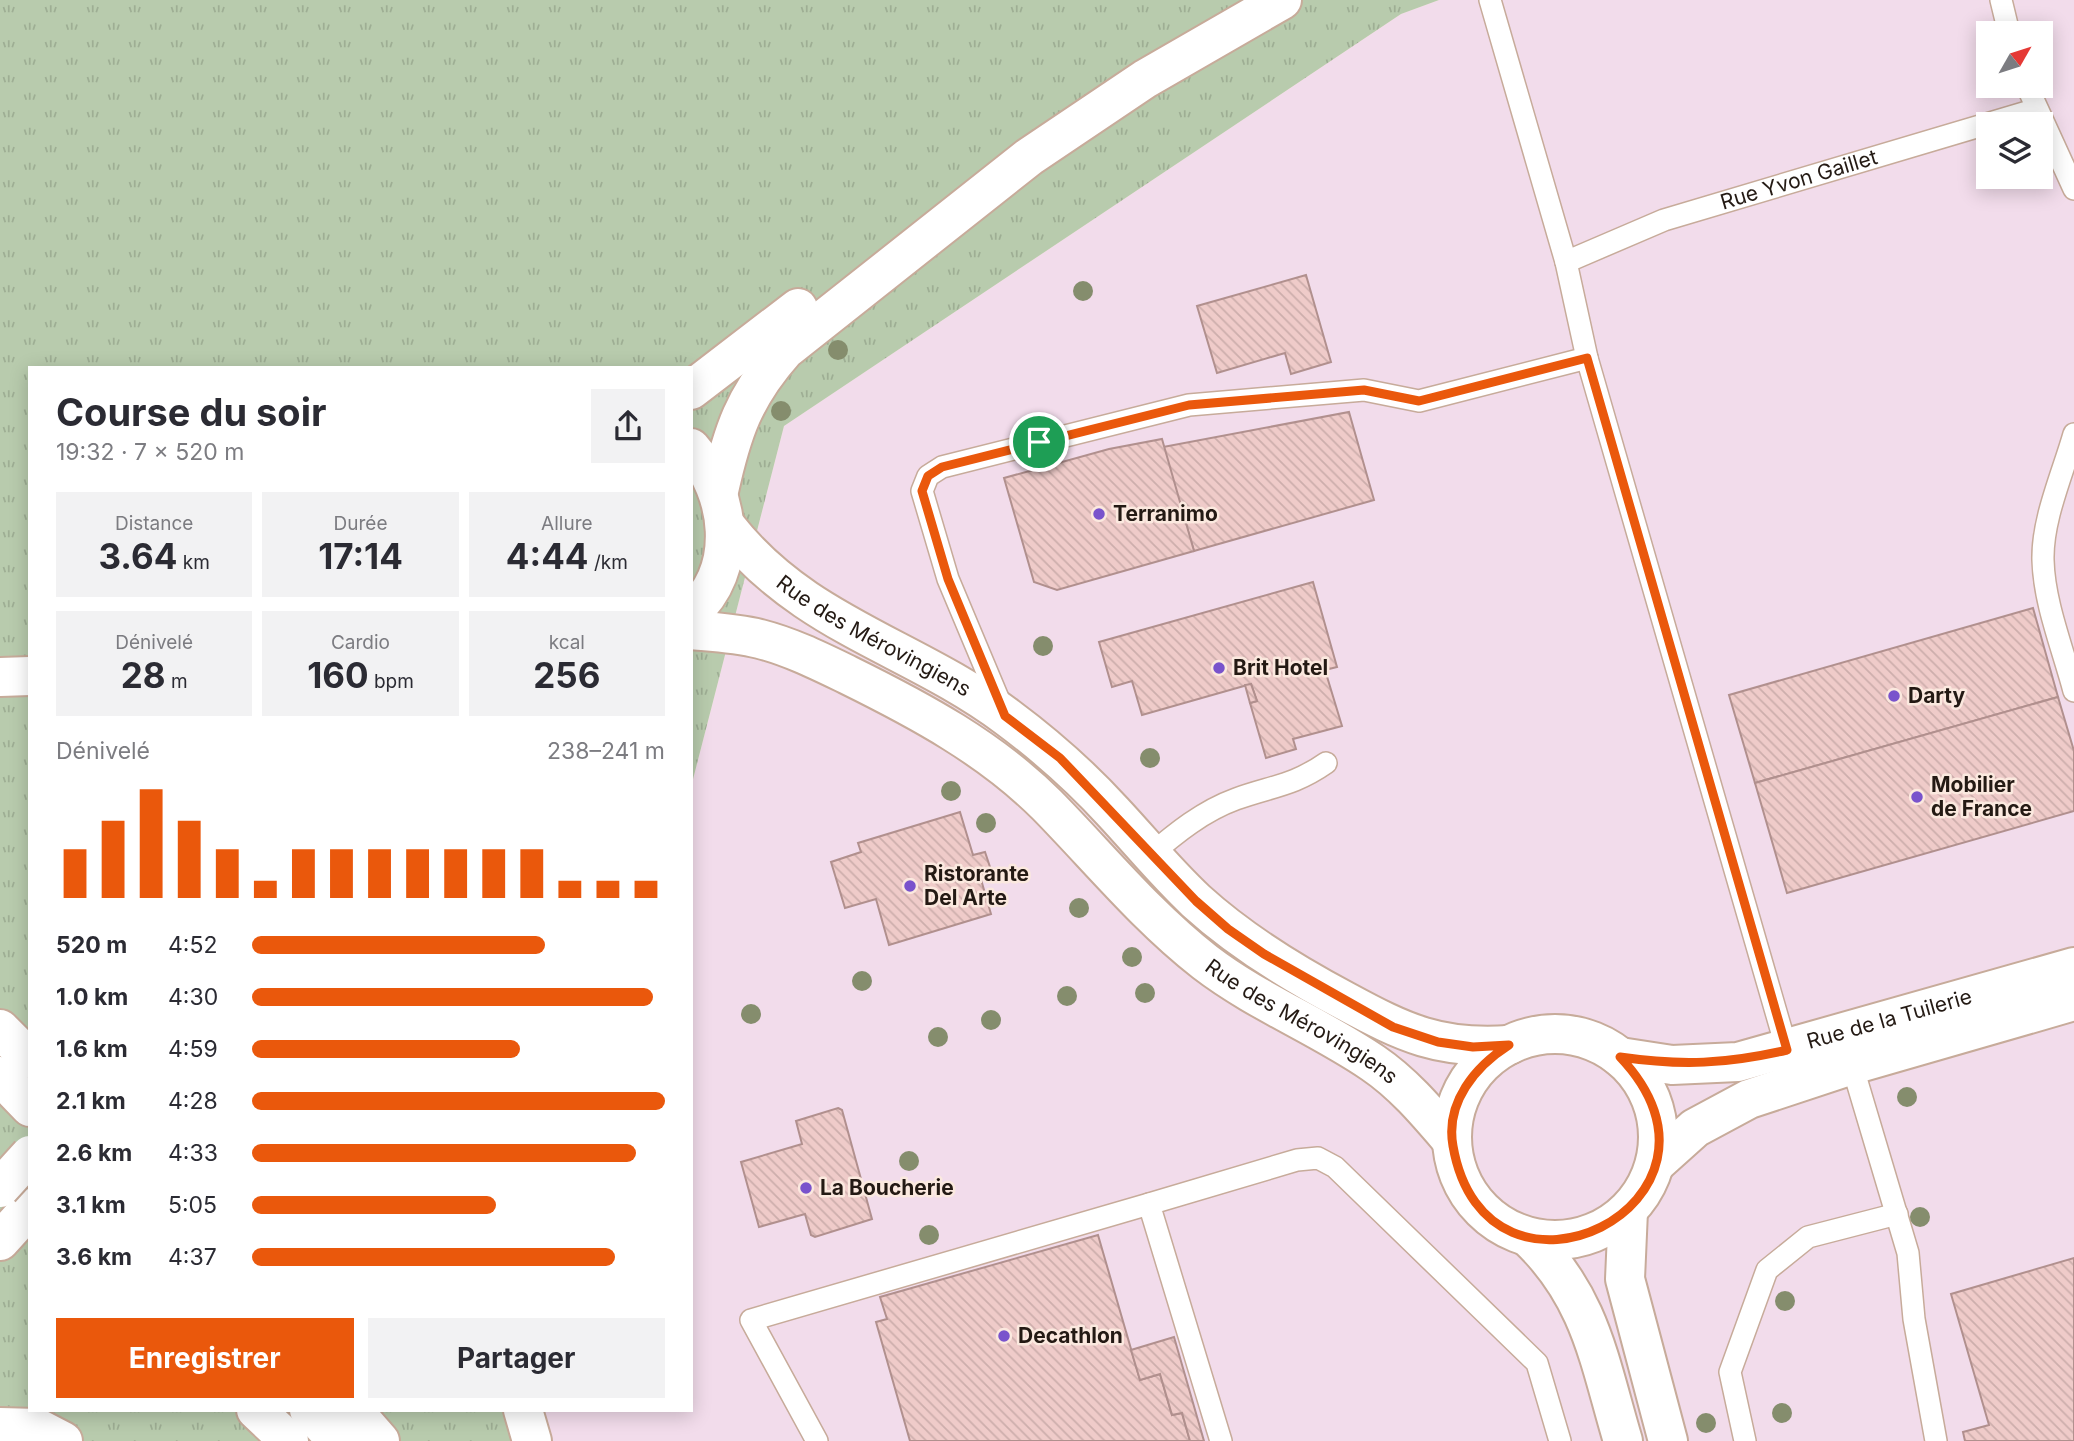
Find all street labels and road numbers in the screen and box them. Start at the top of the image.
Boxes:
street label: Rue Yvon Gaillet [1717,144,1880,215]
street label: Rue des Mérovingiens [772,570,976,701]
street label: Rue des Mérovingiens [1200,953,1403,1089]
street label: Rue de la Tuilerie [1804,984,1975,1054]

